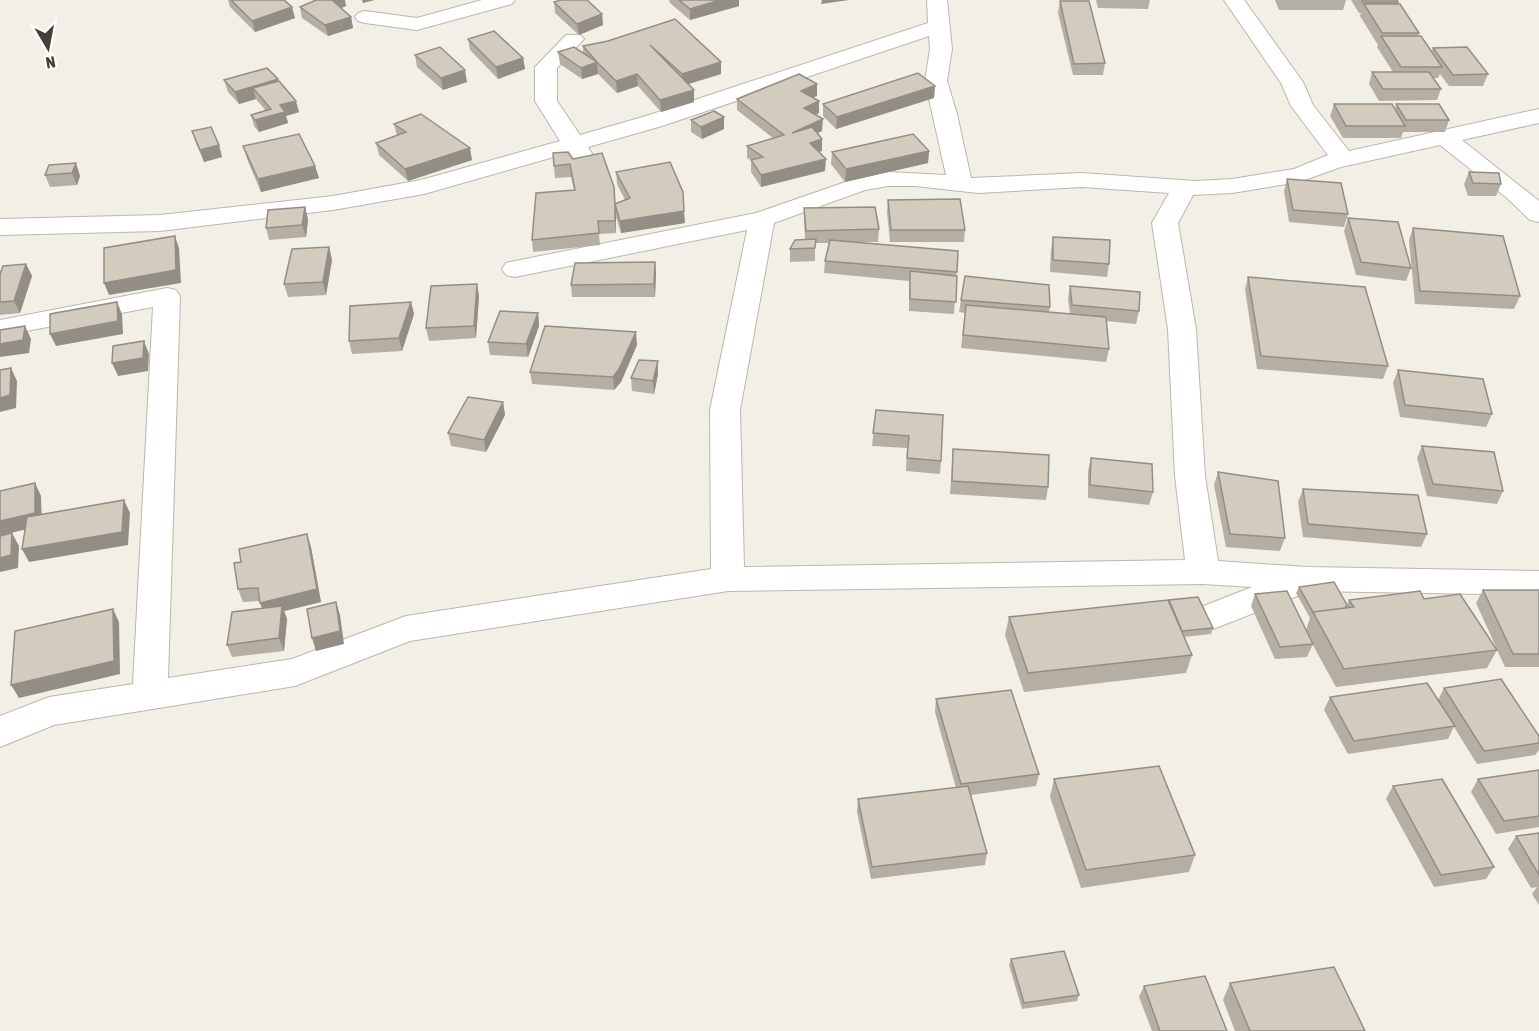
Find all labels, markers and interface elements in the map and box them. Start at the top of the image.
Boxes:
north arrow [18,18,78,78]
text: N [44,53,57,72]

